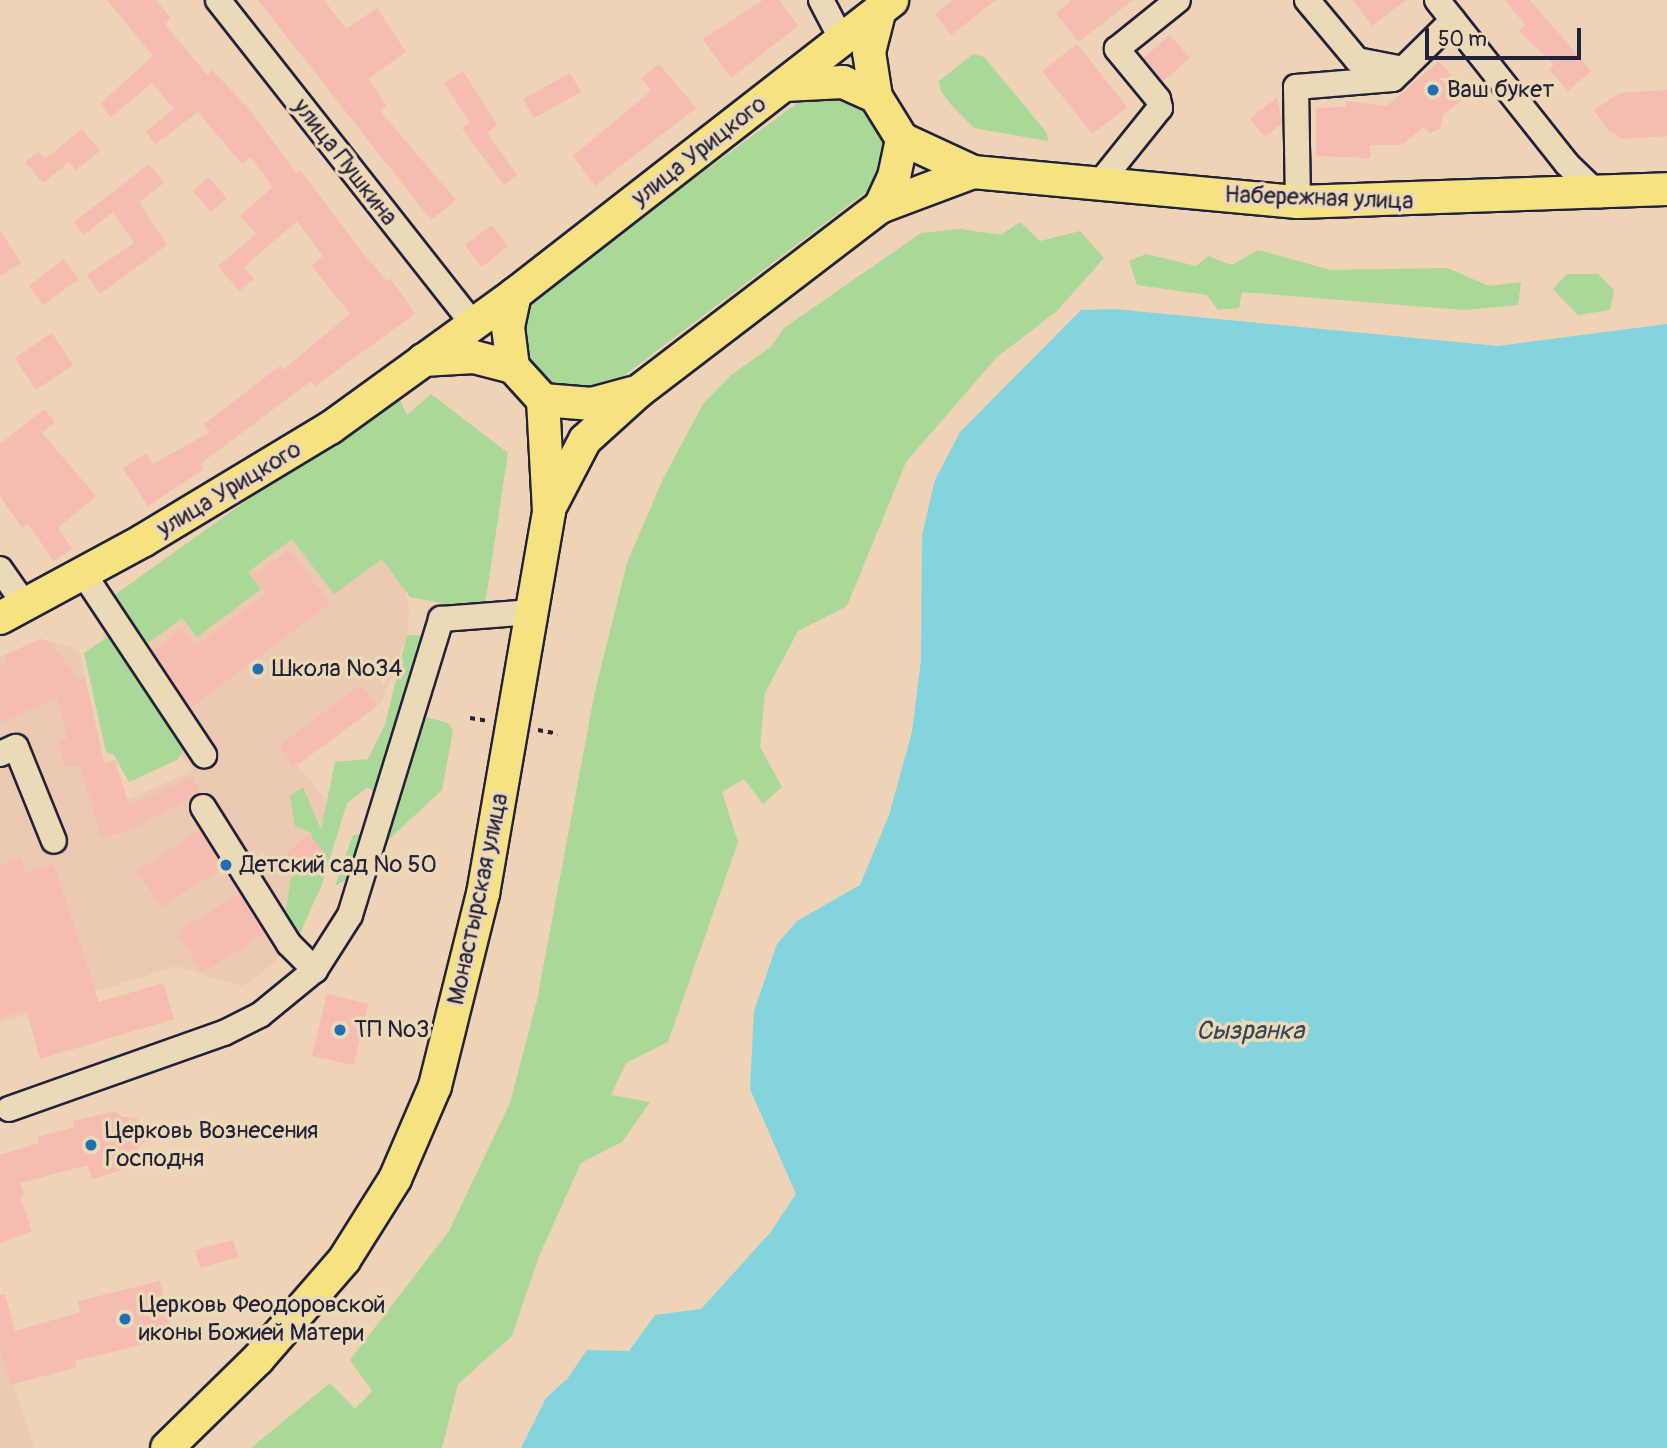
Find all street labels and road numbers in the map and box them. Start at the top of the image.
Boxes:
street label: улица Урицкого [626,90,772,212]
street label: улица Пушкина [287,93,403,231]
street label: Набережная улица [1224,180,1414,216]
street label: улица Урицкого [152,435,306,543]
street label: Монастырская улица [441,790,515,1008]

